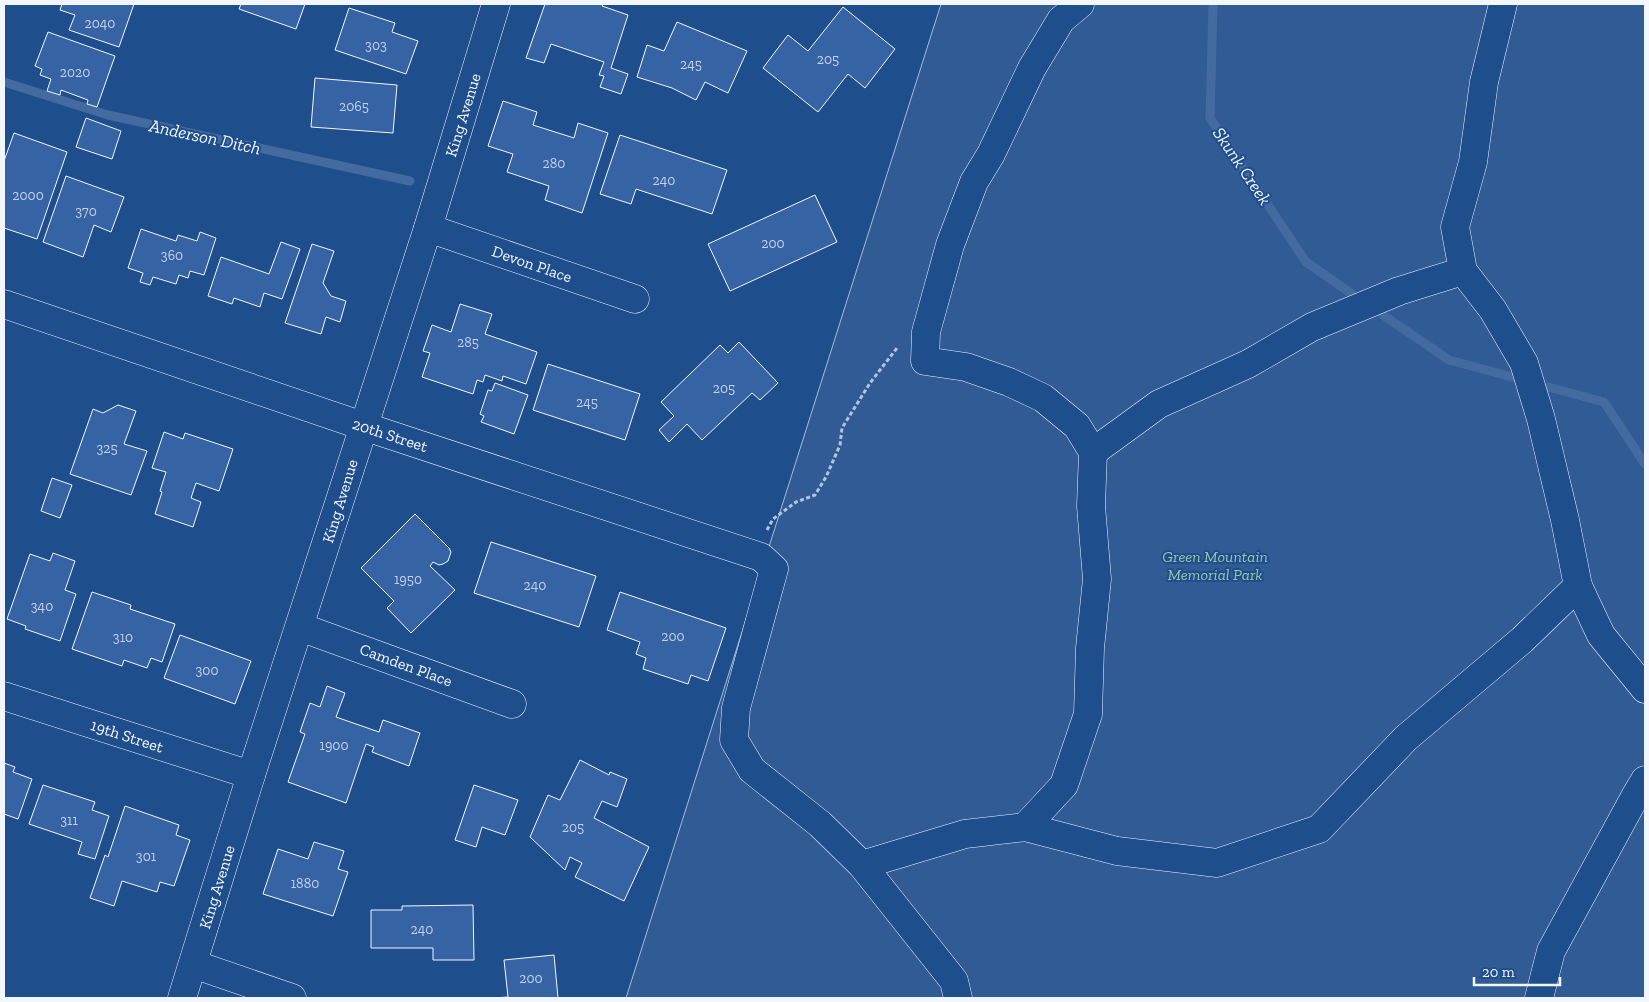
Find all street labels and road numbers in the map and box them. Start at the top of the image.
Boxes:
street label: King Avenue [441,71,485,159]
street label: Devon Place [489,241,575,287]
street label: 20th Street [350,414,430,456]
street label: King Avenue [318,457,362,545]
street label: Camden Place [357,639,455,691]
street label: 19th Street [88,715,166,757]
street label: King Avenue [195,843,239,931]

